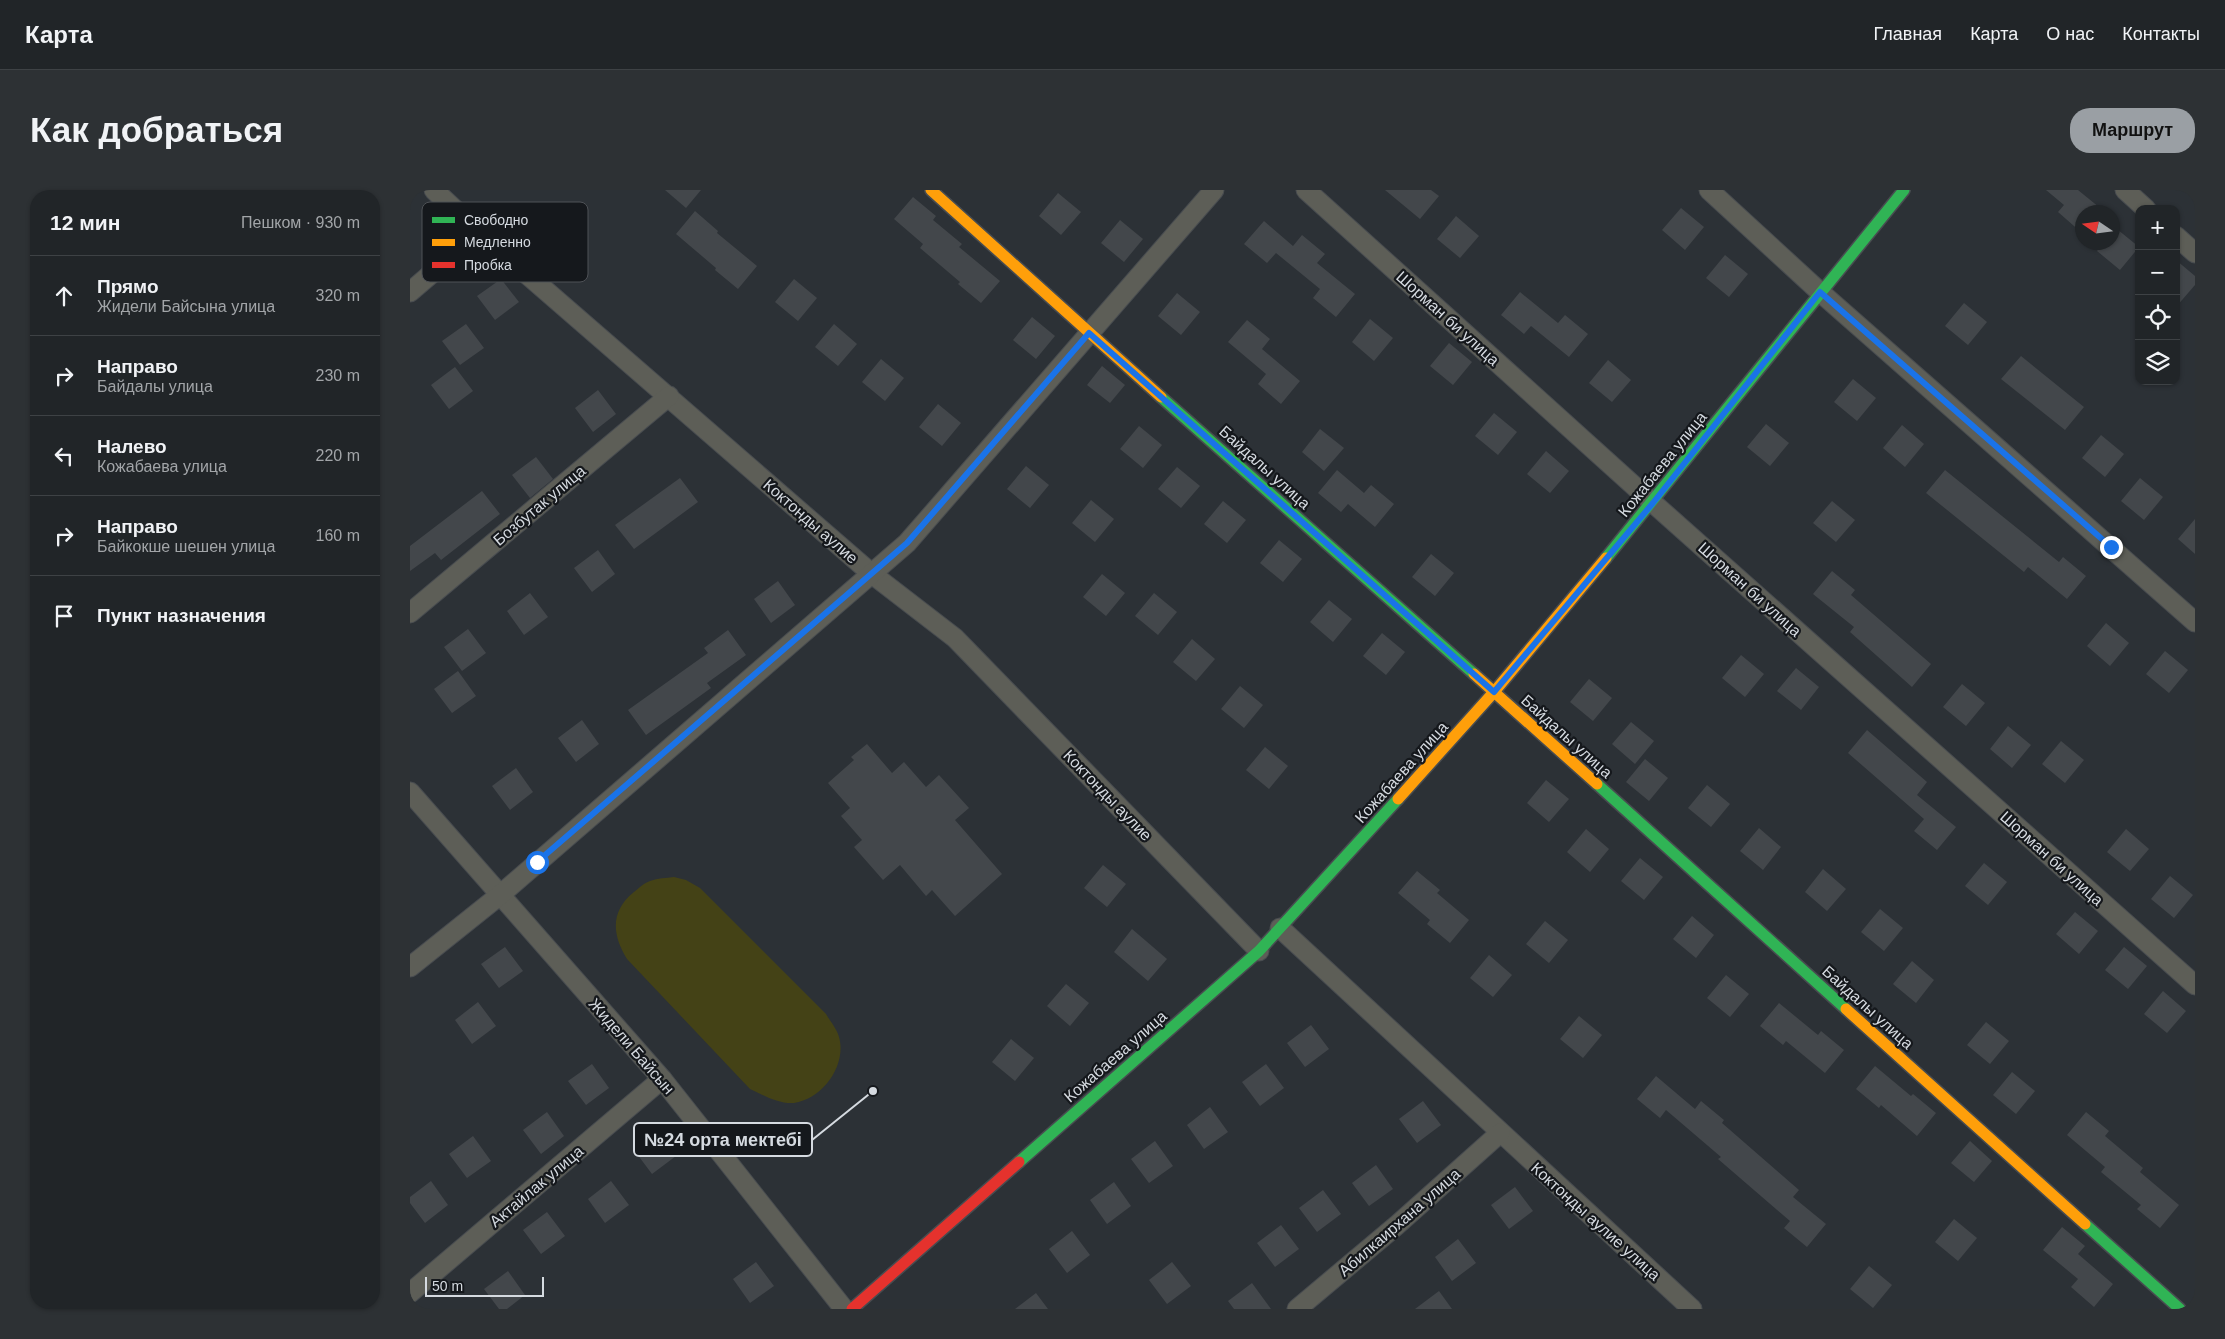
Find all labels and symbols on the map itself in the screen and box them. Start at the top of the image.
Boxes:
legend [422,202,588,282]
north arrow [2075,205,2120,250]
text: Свободно [464,212,529,228]
text: Медленно [464,234,531,250]
text: Пробка [464,257,512,273]
street label: Шорман би улица [1393,268,1503,369]
street label: Кожабаева улица [1615,408,1710,520]
street label: Байдалы улица [1216,422,1313,513]
street label: Бозбутак улица [490,462,589,549]
street label: Коктонды аулие [760,476,861,567]
route end [2100,536,2123,559]
street label: Шорман би улица [1695,539,1805,640]
street label: Байдалы улица [1518,691,1615,782]
street label: Кожабаева улица [1352,718,1451,826]
street label: Коктонды аулие [1060,747,1155,844]
street label: Шорман би улица [1997,808,2107,909]
route start [526,851,549,874]
street label: Байдалы улица [1819,962,1916,1053]
street label: Жидели Байсын [586,995,678,1097]
street label: Кожабаева улица [1061,1007,1170,1105]
callout: №24 орта мектебі [634,1123,812,1156]
text: №24 орта мектебі [644,1130,802,1150]
street label: Актайлак улица [486,1142,586,1230]
street label: Коктонды аулие улица [1528,1159,1664,1284]
street label: Абилкаирхана улица [1335,1165,1463,1280]
scale bar [425,1274,544,1297]

